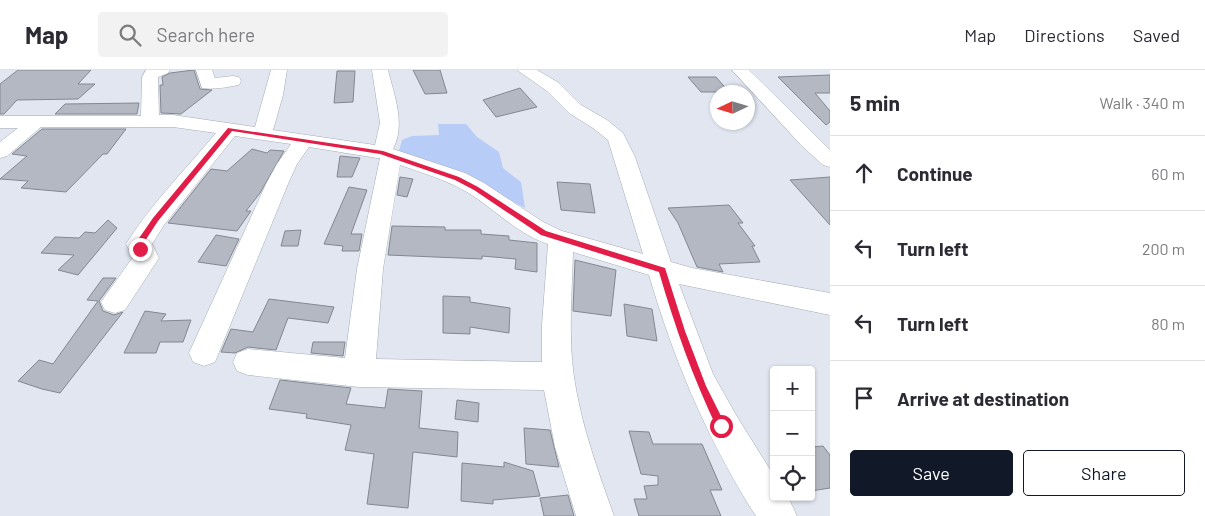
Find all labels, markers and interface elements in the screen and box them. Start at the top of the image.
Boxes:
search box [98,12,448,57]
text: Map [25,20,68,49]
icon: search [116,21,144,49]
text: Search here [156,23,255,46]
text: Map [964,24,996,46]
text: Directions [1024,24,1105,46]
text: Saved [1133,24,1180,46]
north arrow [710,85,755,130]
text: 5 min [850,90,900,115]
text: Walk · 340 m [1100,93,1185,112]
icon: ahead [850,159,878,187]
text: Continue [897,162,973,185]
text: 60 m [1151,164,1185,183]
icon: left [850,234,878,262]
text: Turn left [897,237,968,260]
route end [129,238,152,261]
text: 200 m [1142,239,1185,258]
icon: left [850,309,878,337]
text: Turn left [897,312,968,335]
text: 80 m [1151,314,1185,333]
map controls [770,366,815,501]
button: + [770,366,815,411]
icon: arrive [850,384,878,412]
text: Arrive at destination [897,387,1069,410]
button: − [770,411,815,456]
route start [710,415,733,438]
button: Save [850,450,1013,496]
button: Share [1023,450,1185,496]
button: locate [770,456,815,501]

